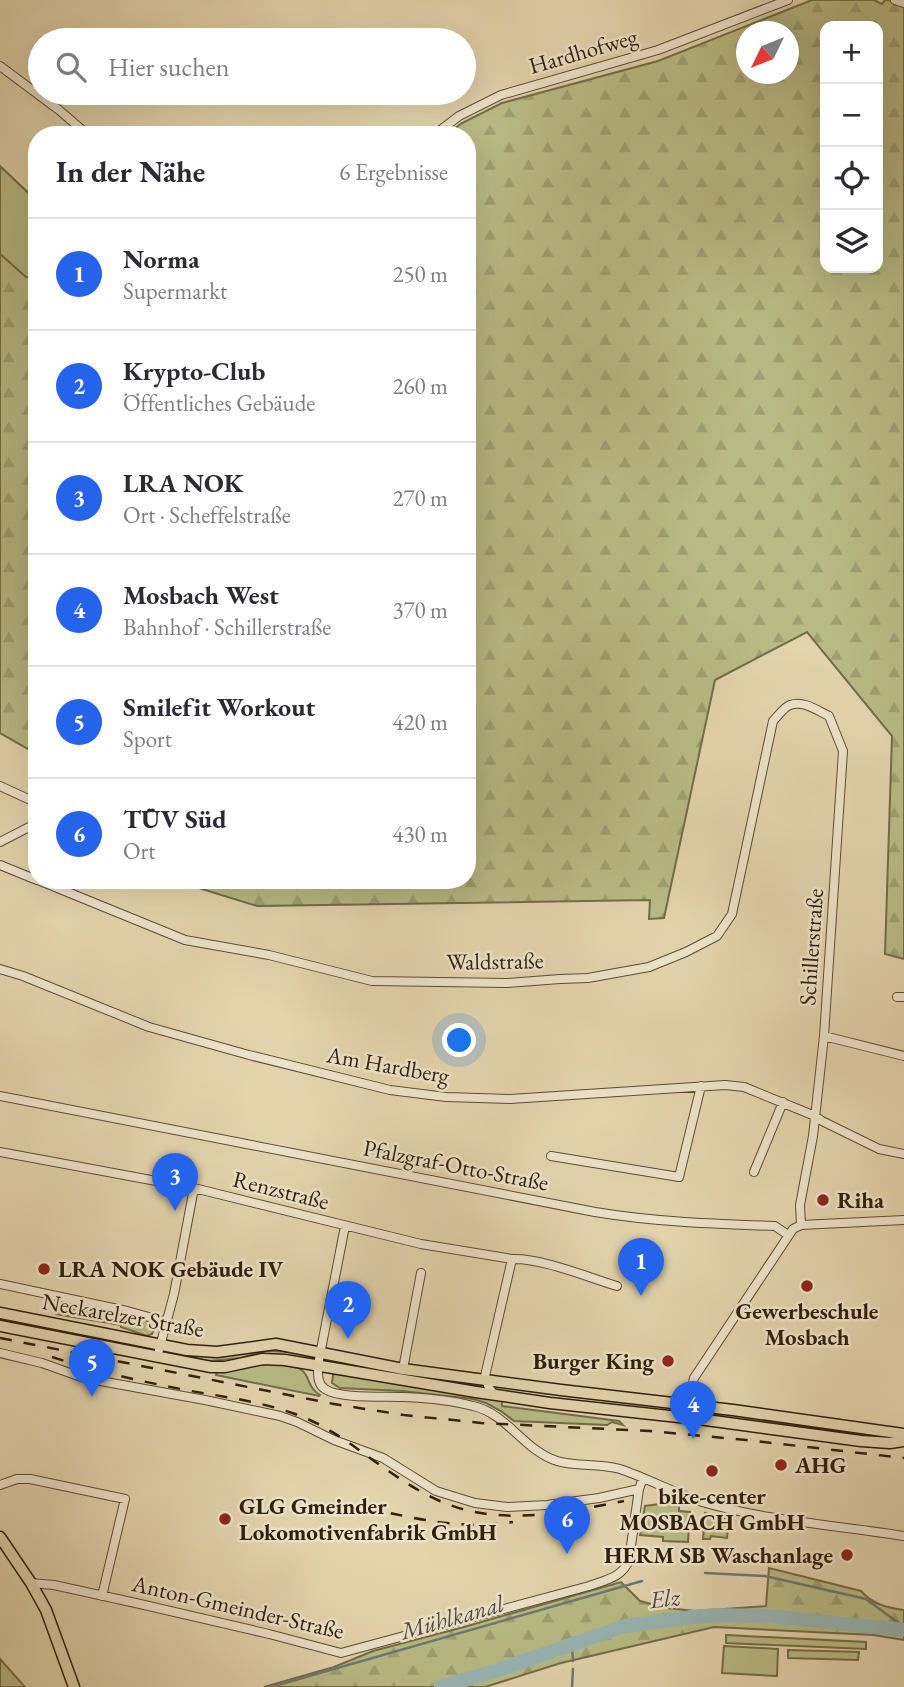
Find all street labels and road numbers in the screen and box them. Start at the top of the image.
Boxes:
street label: Hardhofweg [525,21,642,81]
street label: Schillerstraße [792,887,830,1007]
street label: Waldstraße [446,945,544,977]
street label: Am Hardberg [323,1039,453,1091]
street label: Pfalzgraf-Otto-Straße [361,1132,551,1198]
street label: Renzstraße [230,1164,332,1216]
street label: Neckarelzer Straße [40,1286,206,1344]
street label: Anton-Gmeinder-Straße [128,1568,347,1646]

